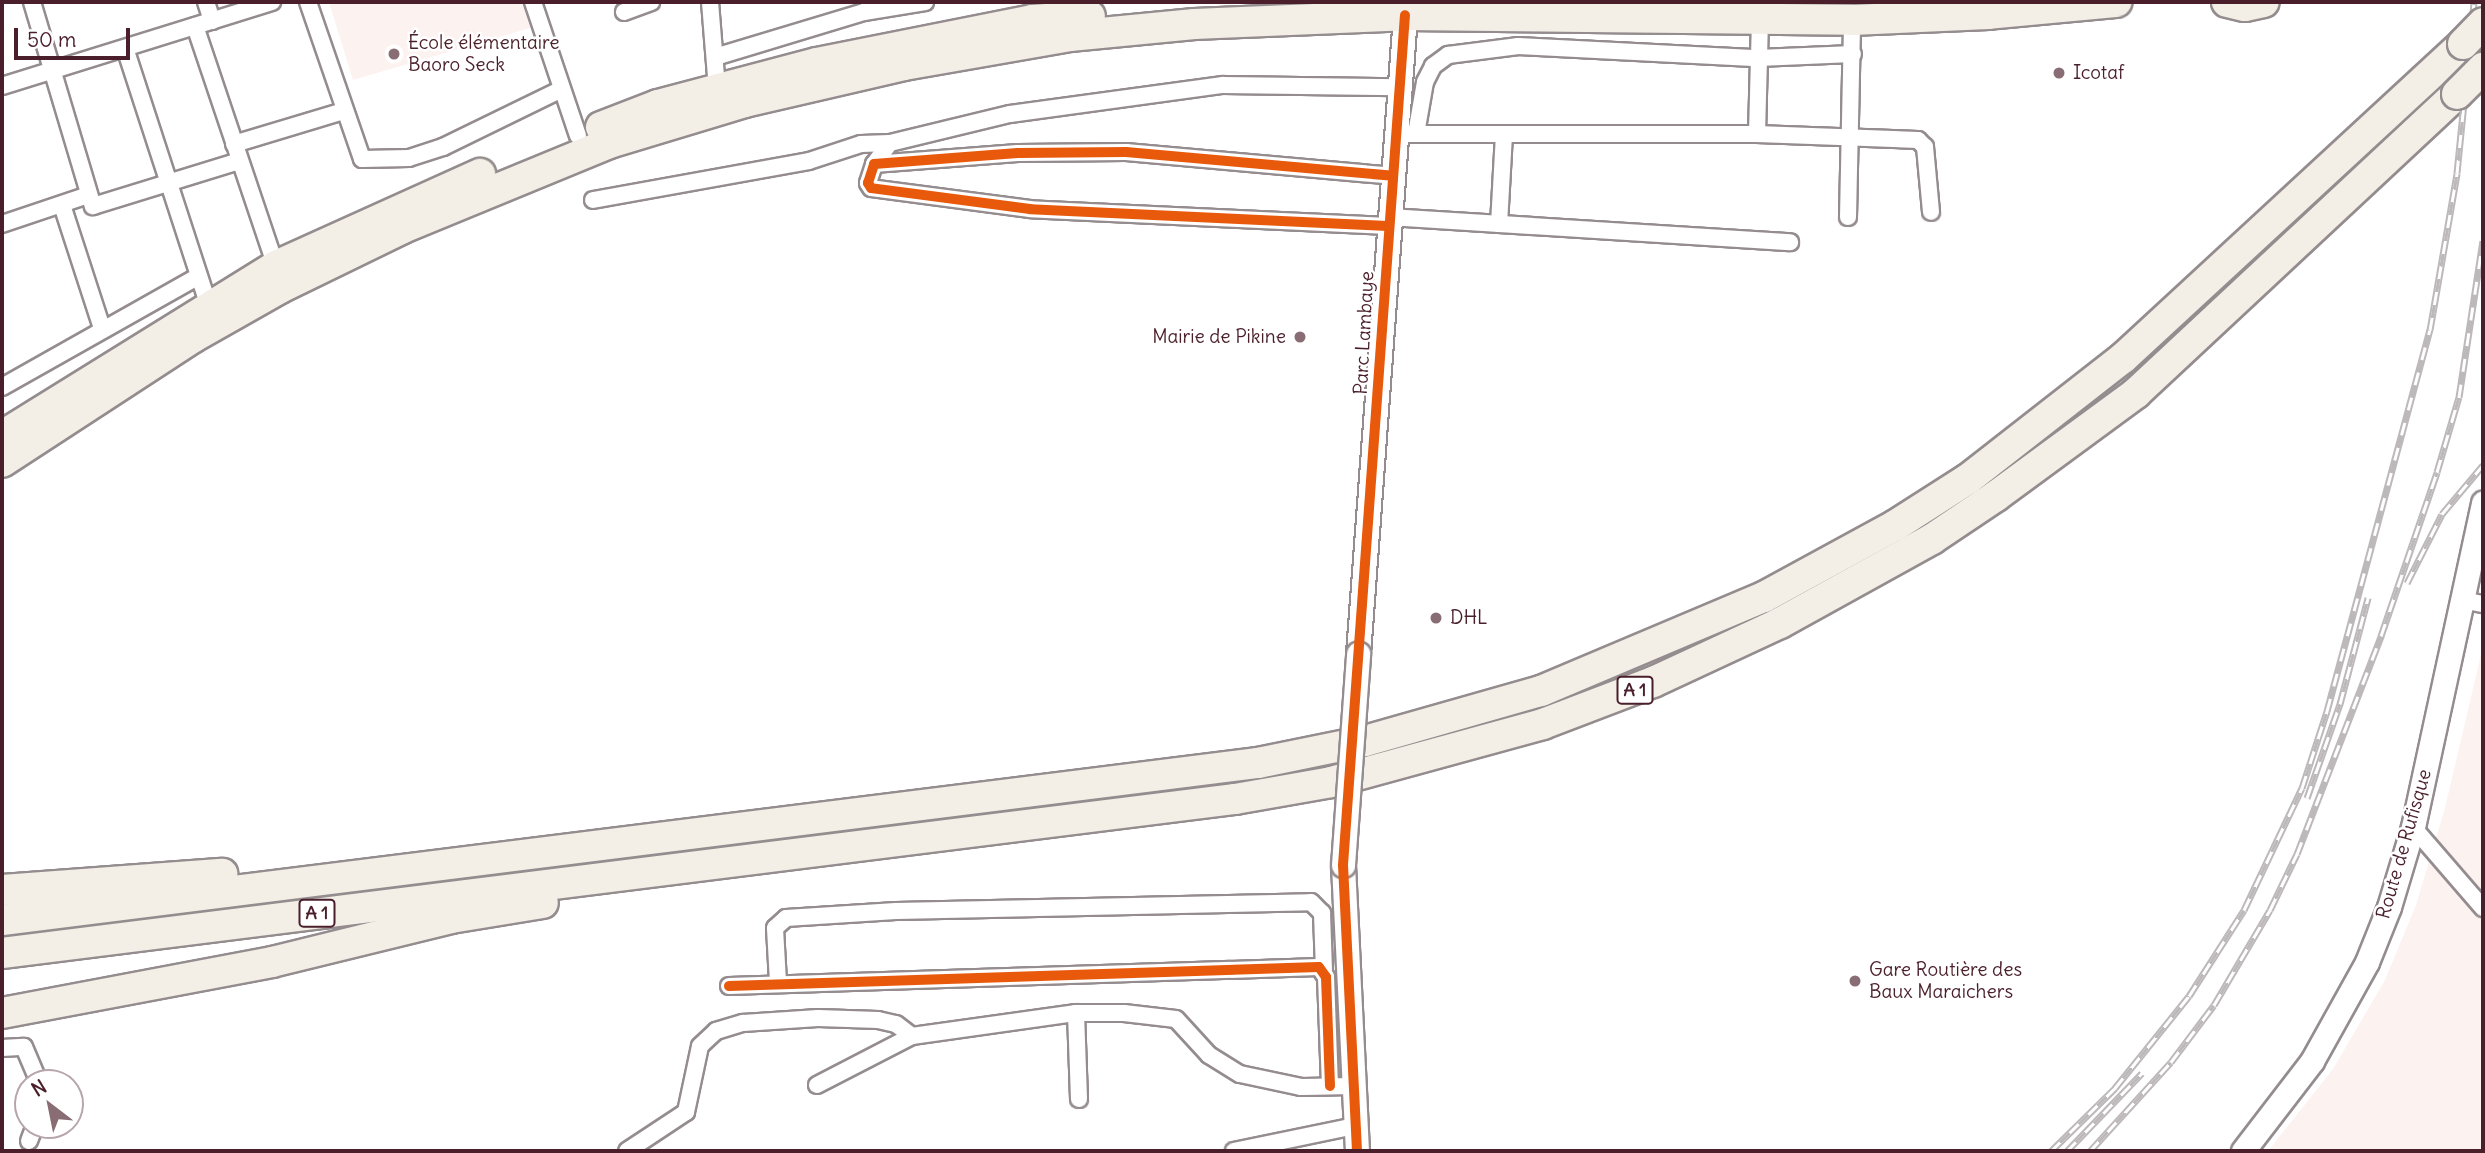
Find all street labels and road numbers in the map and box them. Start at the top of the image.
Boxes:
street label: Parc Lambaye [1349,271,1379,395]
road number: A 1 [1616,676,1654,704]
street label: Route de Rufisque [2372,767,2436,921]
road number: A 1 [298,898,336,928]

